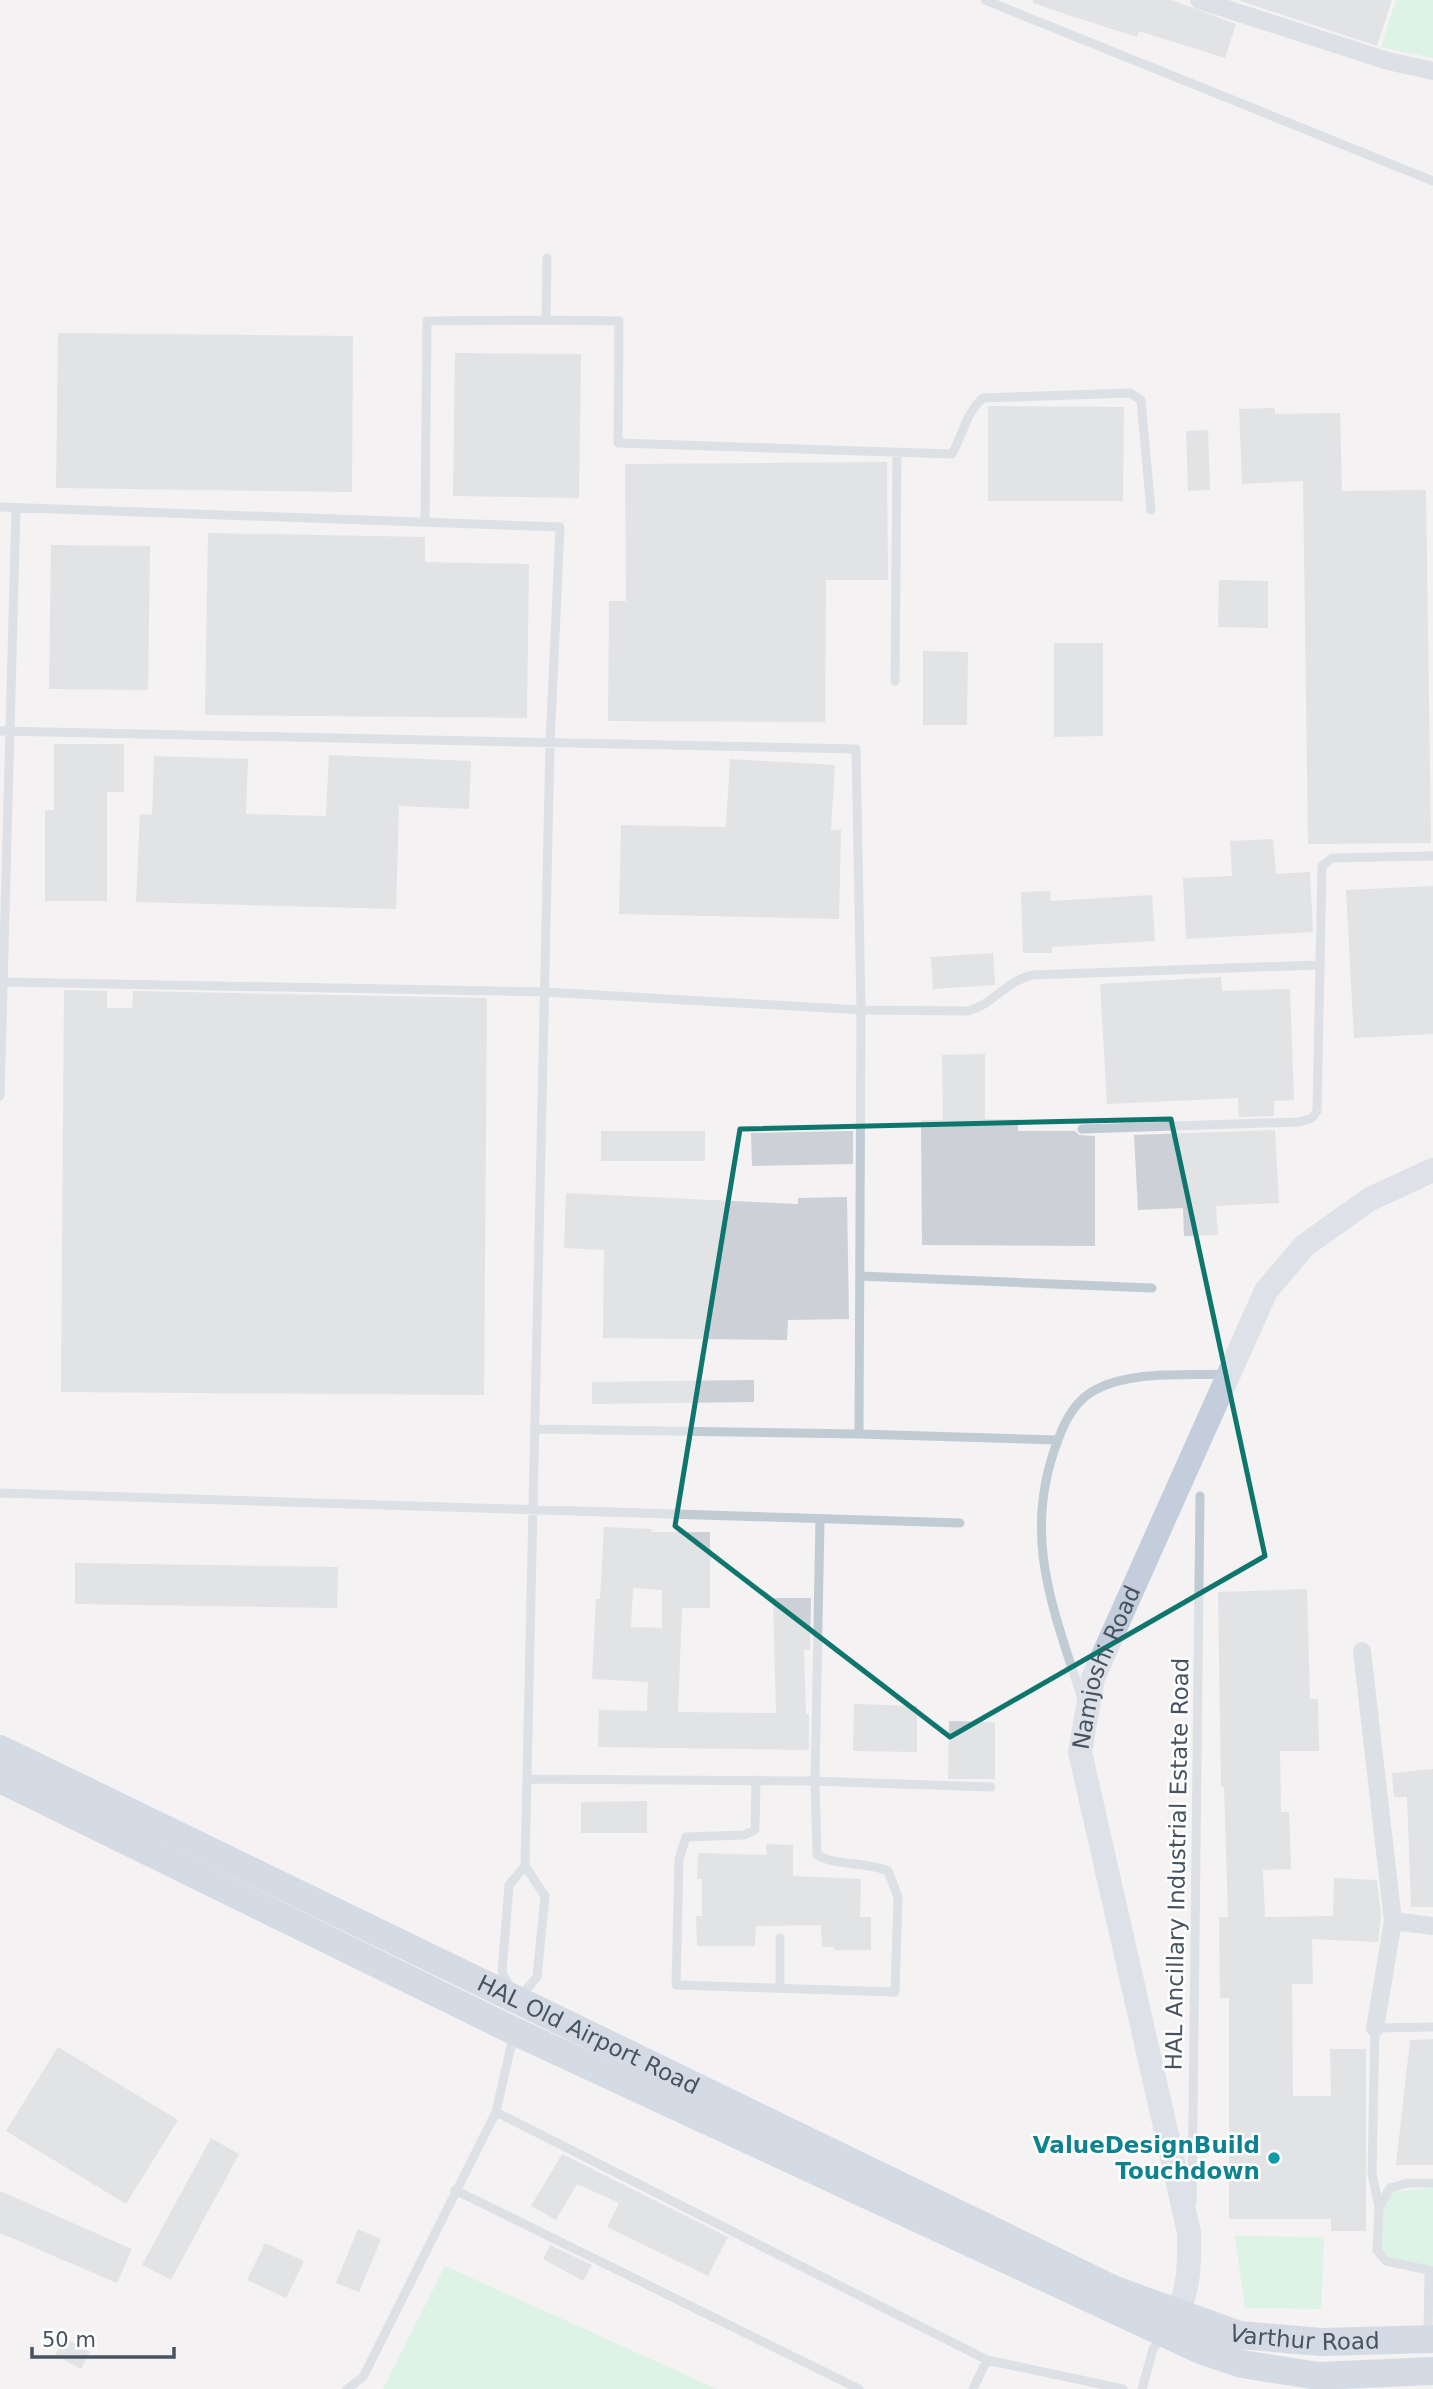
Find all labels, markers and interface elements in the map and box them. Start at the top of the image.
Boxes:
street label: Namjoshi Road [1068,1581,1146,1751]
street label: HAL Ancillary Industrial Estate Road [1160,1657,1194,2071]
street label: HAL Old Airport Road [473,1970,704,2099]
place label: ValueDesignBuild Touchdown [1033,2132,1260,2184]
marker: ValueDesignBuild Touchdown [1266,2150,1282,2166]
scale bar [32,2316,173,2360]
street label: Varthur Road [1226,2320,1380,2355]
text: 50 m [42,2328,96,2352]

